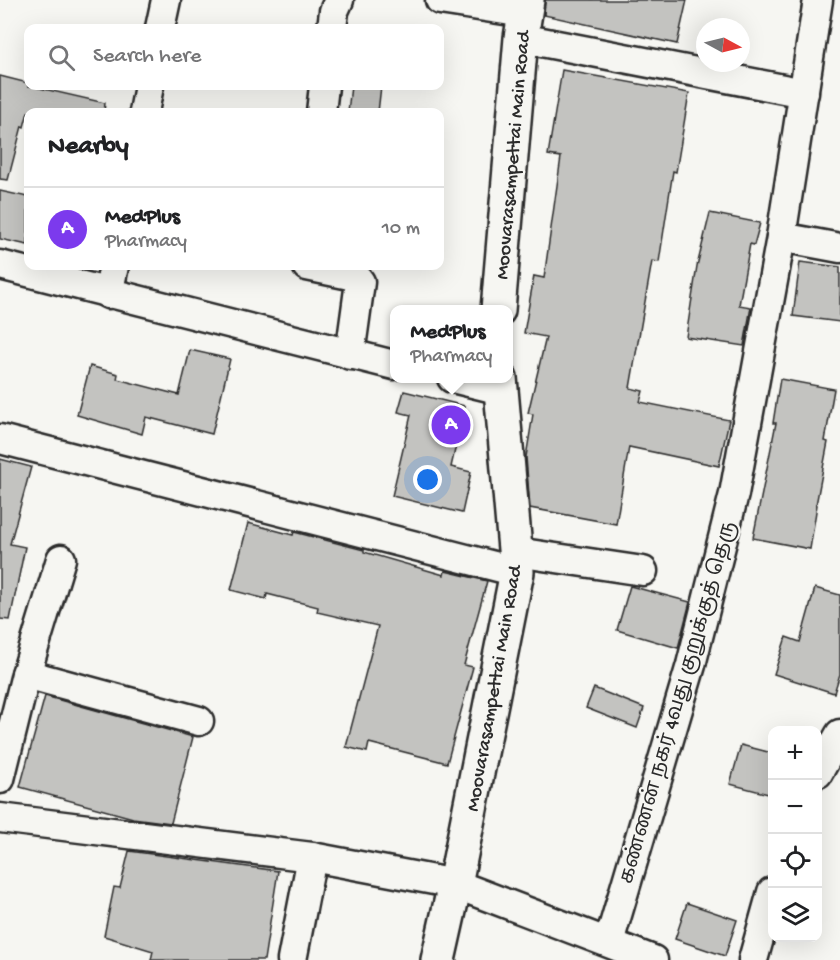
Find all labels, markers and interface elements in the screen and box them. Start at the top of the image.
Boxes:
north arrow [696,18,750,72]
search box [24,24,444,90]
street label: Moovarasampettai Main Road [492,28,537,280]
icon: search [45,41,78,74]
text: Search here [93,44,201,70]
text: Nearby [48,132,129,163]
text: MedPlus [105,205,180,231]
text: A [62,218,73,241]
text: 10 m [382,218,420,241]
text: Pharmacy [105,231,187,254]
popup [390,305,513,383]
text: MedPlus [411,320,485,346]
text: Pharmacy [411,346,492,369]
pin: A [432,402,470,448]
your location [413,465,442,494]
street label: கண்ணன் நகர் 4வது குறுக்குத் தெரு [615,519,742,887]
street label: Moovarasampettai Main Road [462,562,529,813]
map controls [768,726,822,942]
button: + [768,726,822,780]
button: − [768,780,822,834]
button: locate [768,834,822,888]
button: layers [768,888,822,942]

